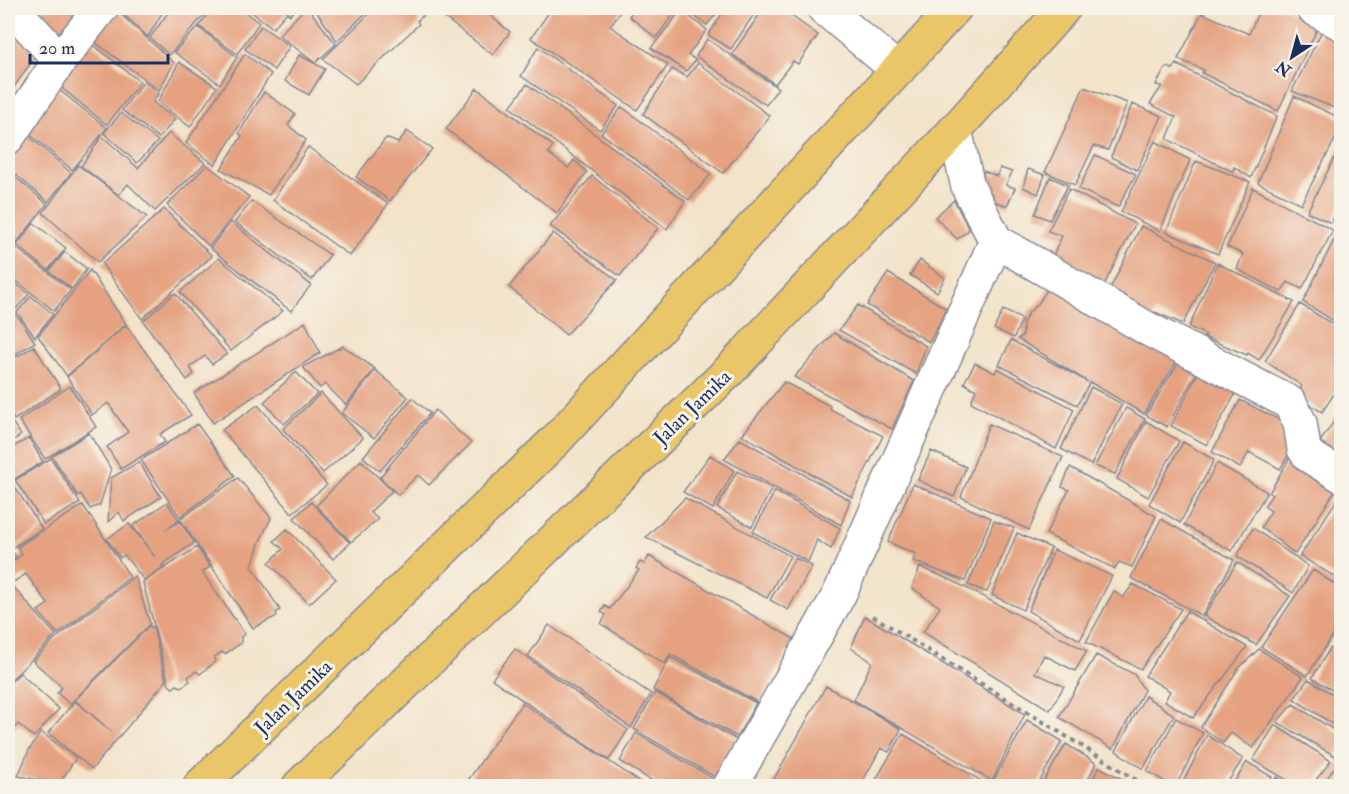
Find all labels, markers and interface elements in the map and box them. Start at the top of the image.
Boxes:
scale bar [30,27,168,65]
north arrow [1262,27,1322,87]
text: 20 m [39,37,75,60]
text: N [1272,56,1296,81]
street label: Jalan Jamika [648,364,737,451]
street label: Jalan Jamika [249,654,338,741]

